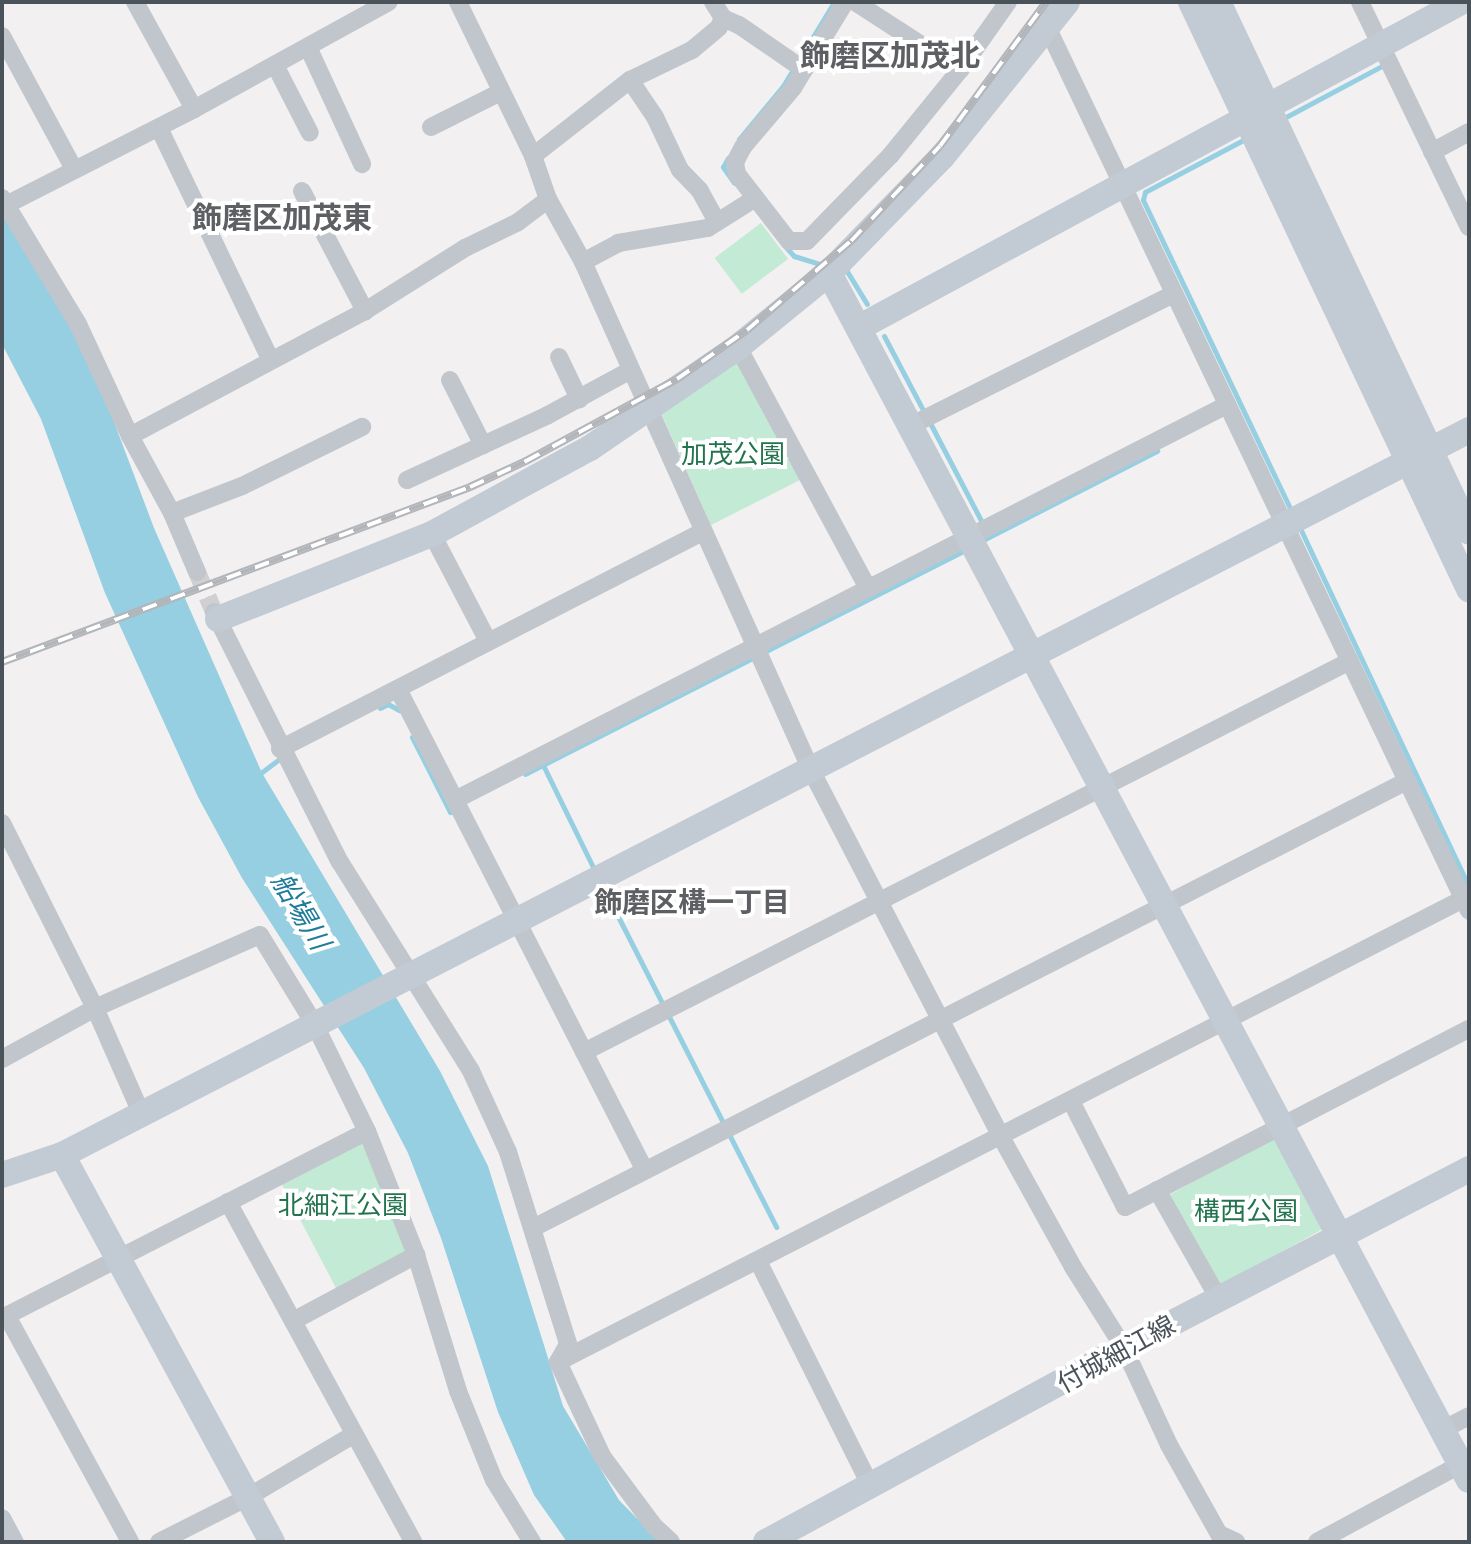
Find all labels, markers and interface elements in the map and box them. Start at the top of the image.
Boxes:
district label: 飾磨区加茂北 [800,37,980,73]
district label: 飾磨区加茂東 [192,199,372,235]
park label: 加茂公園 [681,438,785,470]
water label: 船場川 [265,866,337,956]
district label: 飾磨区構一丁目 [594,885,790,919]
park label: 北細江公園 [278,1189,408,1221]
park label: 構西公園 [1194,1195,1298,1227]
street label: 付城細江線 [1052,1309,1180,1399]

